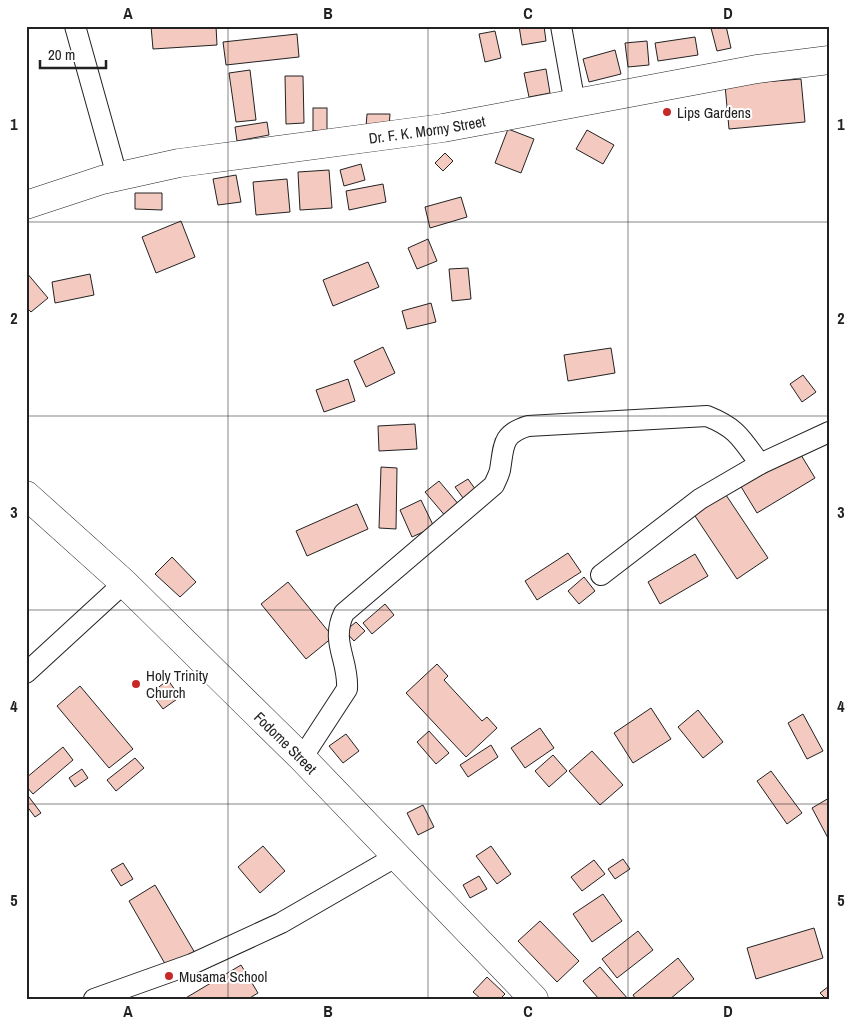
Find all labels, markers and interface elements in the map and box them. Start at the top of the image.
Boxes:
text: A [123,2,133,24]
text: B [323,2,333,24]
text: C [523,2,533,24]
text: D [723,2,733,24]
scale bar [40,38,106,70]
text: 20 m [48,44,75,65]
place label: Lips Gardens [677,102,751,123]
marker: Lips Gardens [661,106,673,118]
street label: Dr. F. K. Morny Street [367,110,487,148]
text: 1 [10,113,18,135]
text: 1 [837,113,845,135]
text: 2 [10,307,18,329]
text: 2 [837,307,845,329]
text: 3 [10,501,18,523]
text: 3 [837,501,845,523]
place label: Holy Trinity Church [146,665,209,703]
marker: Holy Trinity Church [130,678,142,690]
text: 4 [10,695,18,717]
text: 4 [837,695,845,717]
street label: Fodome Street [250,707,323,779]
text: 5 [10,889,18,911]
text: 5 [837,889,845,911]
place label: Musama School [179,966,267,987]
marker: Musama School [163,970,175,982]
text: A [123,1000,133,1022]
text: B [323,1000,333,1022]
text: C [523,1000,533,1022]
text: D [723,1000,733,1022]

